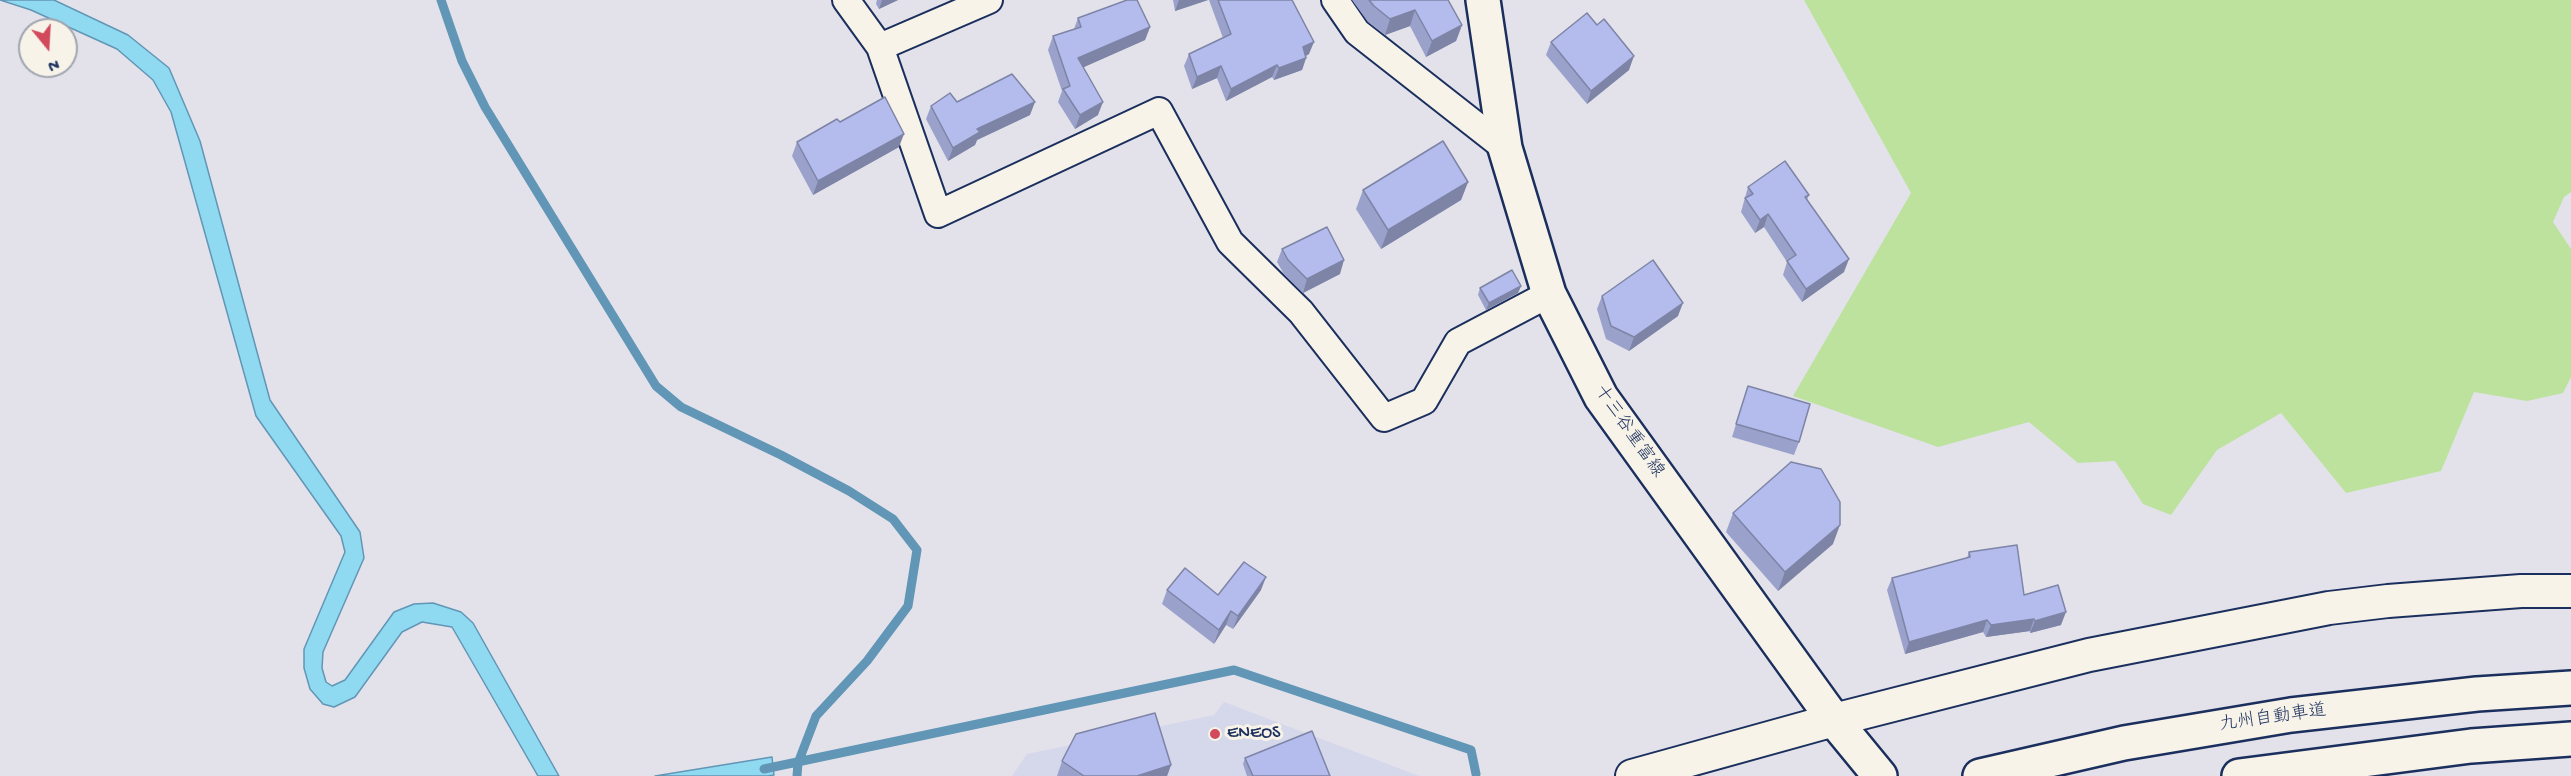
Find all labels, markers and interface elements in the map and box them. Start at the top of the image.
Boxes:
north arrow [18,18,78,78]
text: N [45,53,61,74]
street label: 十三谷重富線 [1588,382,1668,482]
street label: 九州自動車道 [2218,701,2328,737]
place label: ENEOS [1227,723,1280,745]
marker: ENEOS [1208,727,1222,741]

